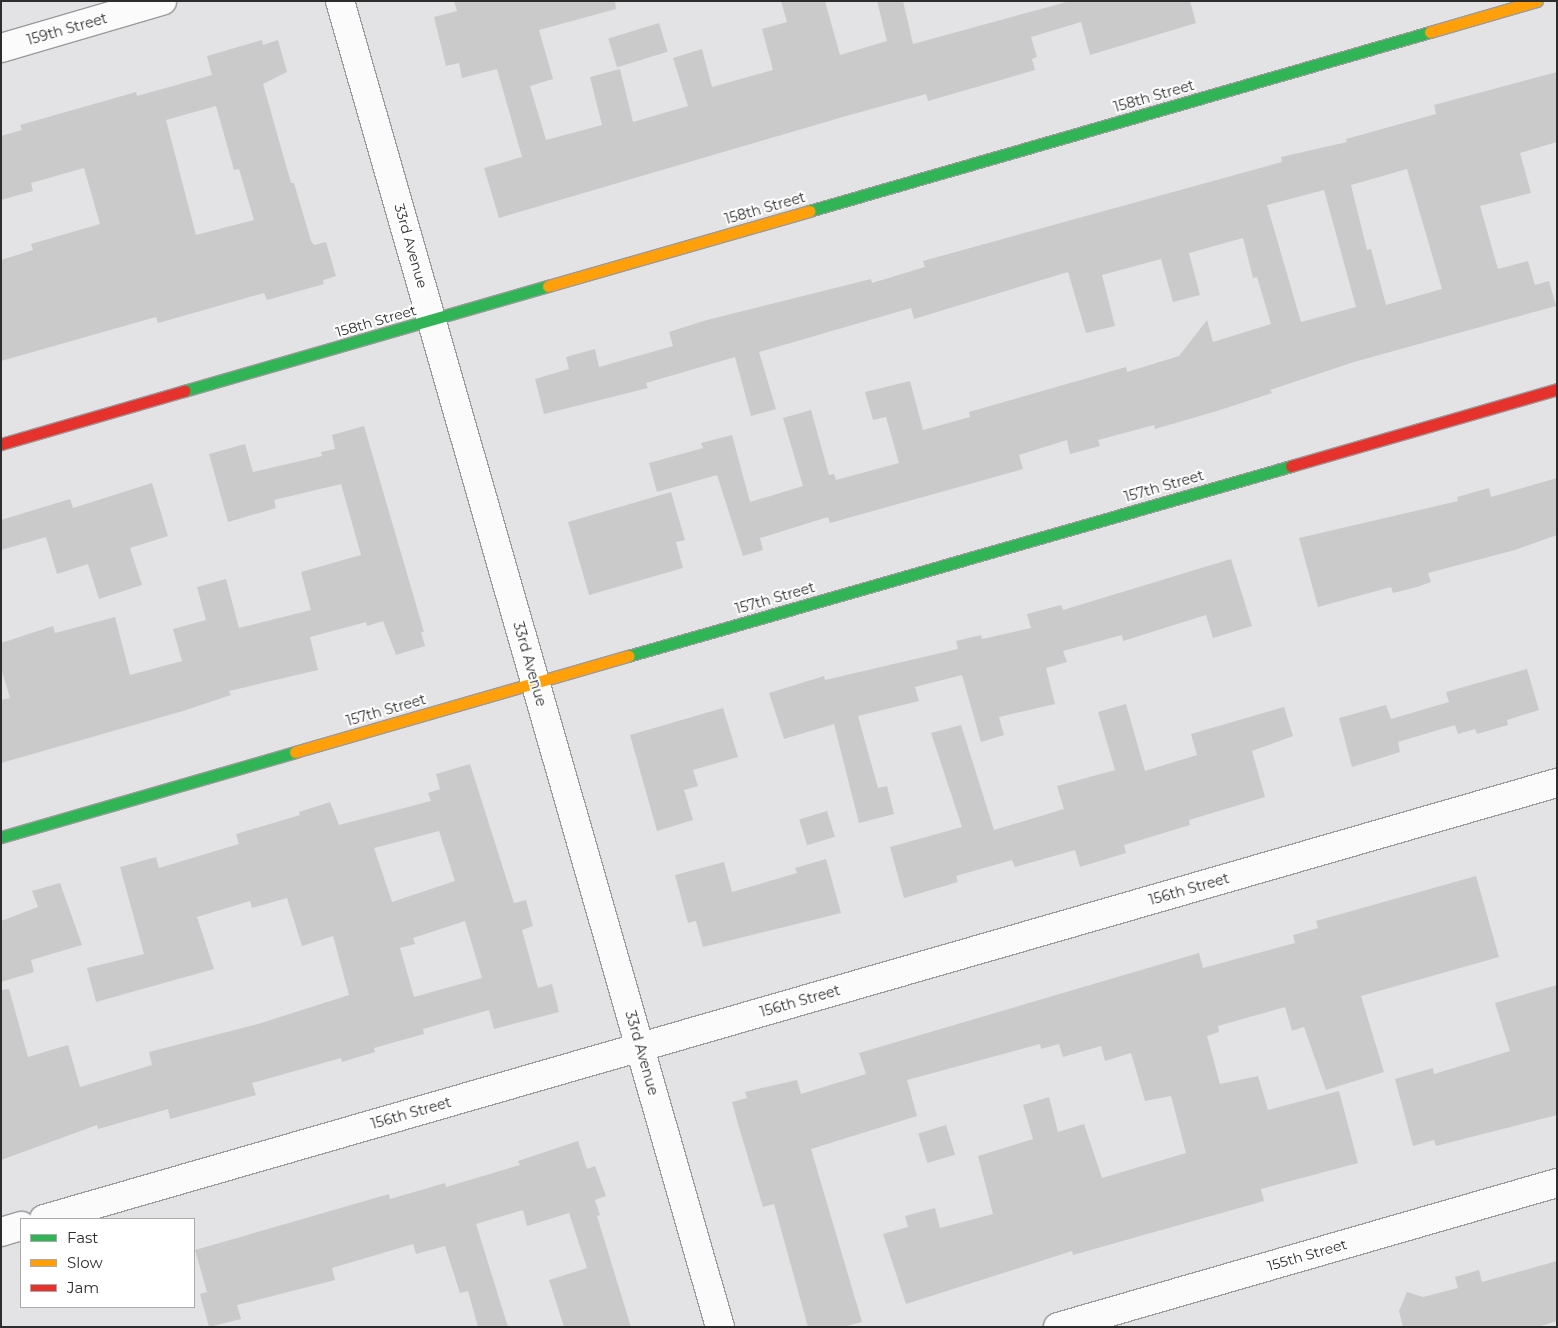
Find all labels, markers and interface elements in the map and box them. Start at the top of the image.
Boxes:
street label: 159th Street [25,10,109,48]
street label: 158th Street [1112,76,1196,116]
street label: 158th Street [723,188,807,228]
street label: 33rd Avenue [391,202,431,290]
street label: 158th Street [334,301,418,341]
street label: 157th Street [1122,467,1206,505]
street label: 157th Street [733,579,817,617]
street label: 33rd Avenue [510,620,550,708]
street label: 157th Street [344,691,428,729]
street label: 156th Street [1147,870,1231,908]
street label: 156th Street [758,982,842,1020]
street label: 33rd Avenue [622,1009,662,1097]
street label: 156th Street [369,1094,453,1132]
legend [20,1218,195,1308]
text: Fast [67,1228,98,1247]
street label: 155th Street [1265,1236,1349,1274]
text: Slow [67,1253,103,1272]
text: Jam [67,1278,99,1297]

